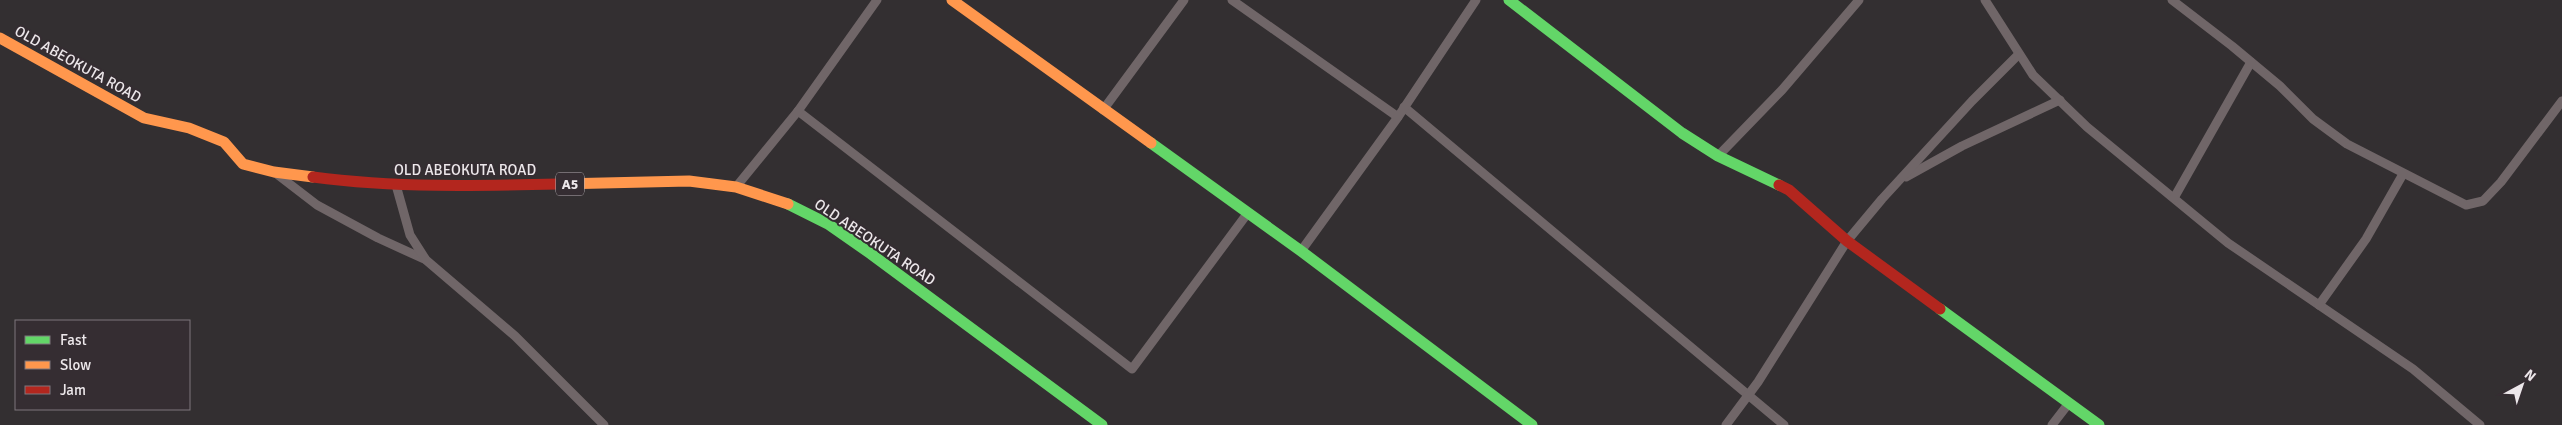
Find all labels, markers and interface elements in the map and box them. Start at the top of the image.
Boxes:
street label: OLD ABEOKUTA ROAD [11,22,145,106]
street label: OLD ABEOKUTA ROAD [394,161,536,179]
road number: A5 [556,172,584,195]
street label: OLD ABEOKUTA ROAD [811,195,939,289]
legend [15,320,190,410]
text: Fast [60,331,87,349]
text: Slow [60,356,91,374]
north arrow [2497,360,2547,410]
text: N [2521,366,2539,385]
text: Jam [60,381,86,399]

